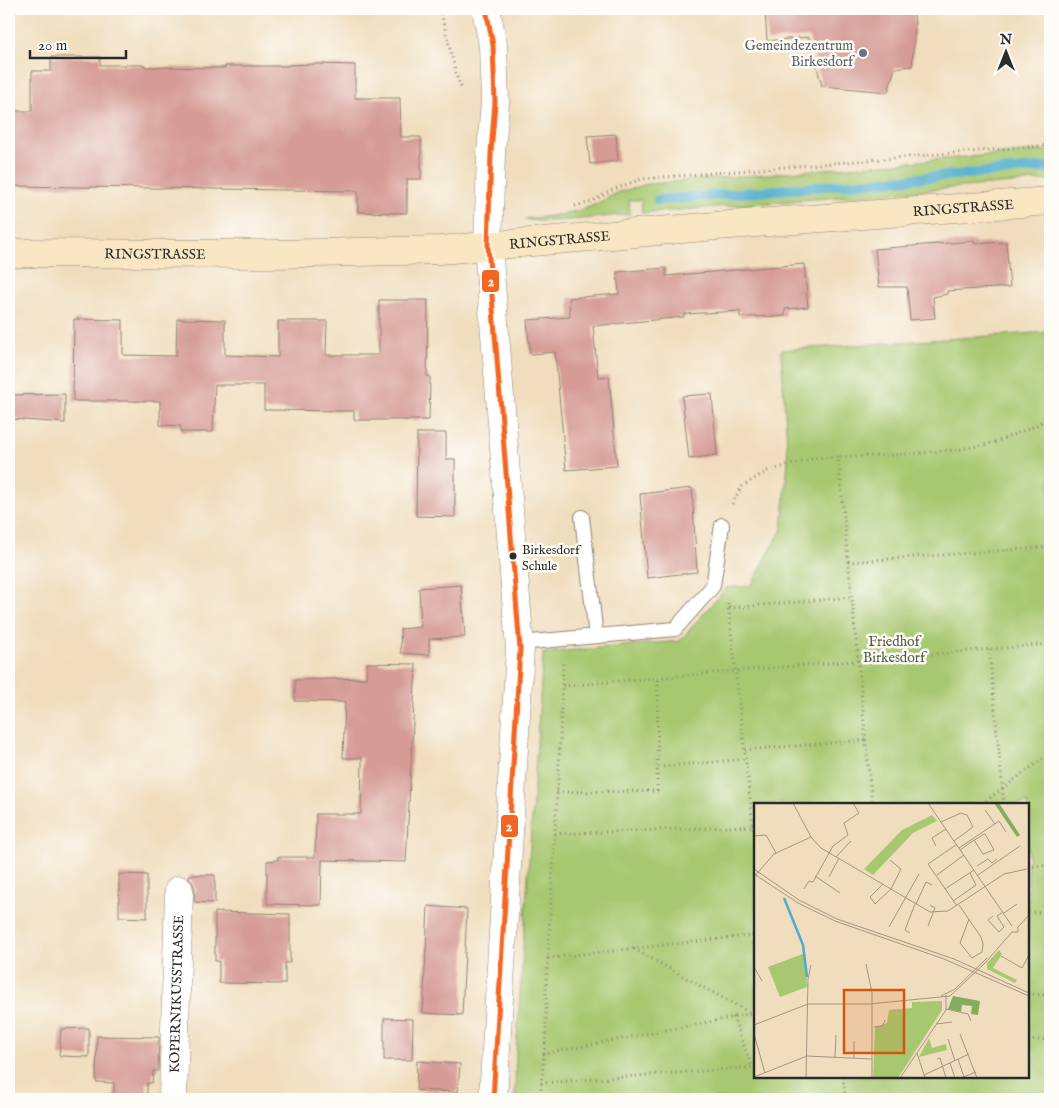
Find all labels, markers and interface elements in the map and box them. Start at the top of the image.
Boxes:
scale bar [30,28,126,60]
north arrow [982,28,1032,78]
text: N [999,31,1012,49]
text: 20 m [38,36,68,55]
place label: Gemeindezentrum Birkesdorf [745,37,856,71]
marker: Gemeindezentrum Birkesdorf [857,47,869,59]
street label: RINGSTRASSE [912,196,1015,221]
street label: RINGSTRASSE [508,227,611,254]
street label: RINGSTRASSE [104,245,206,264]
line badge: 2 [481,269,500,293]
text: 2 [488,273,495,291]
place label: Birkesdorf Schule [522,542,582,575]
marker: Birkesdorf Schule [508,551,518,561]
park label: Friedhof Birkesdorf [863,633,928,667]
inset map [754,803,1029,1078]
line badge: 2 [500,814,519,838]
text: 2 [506,818,513,836]
street label: KOPERNIKUSSTRASSE [166,914,188,1073]

